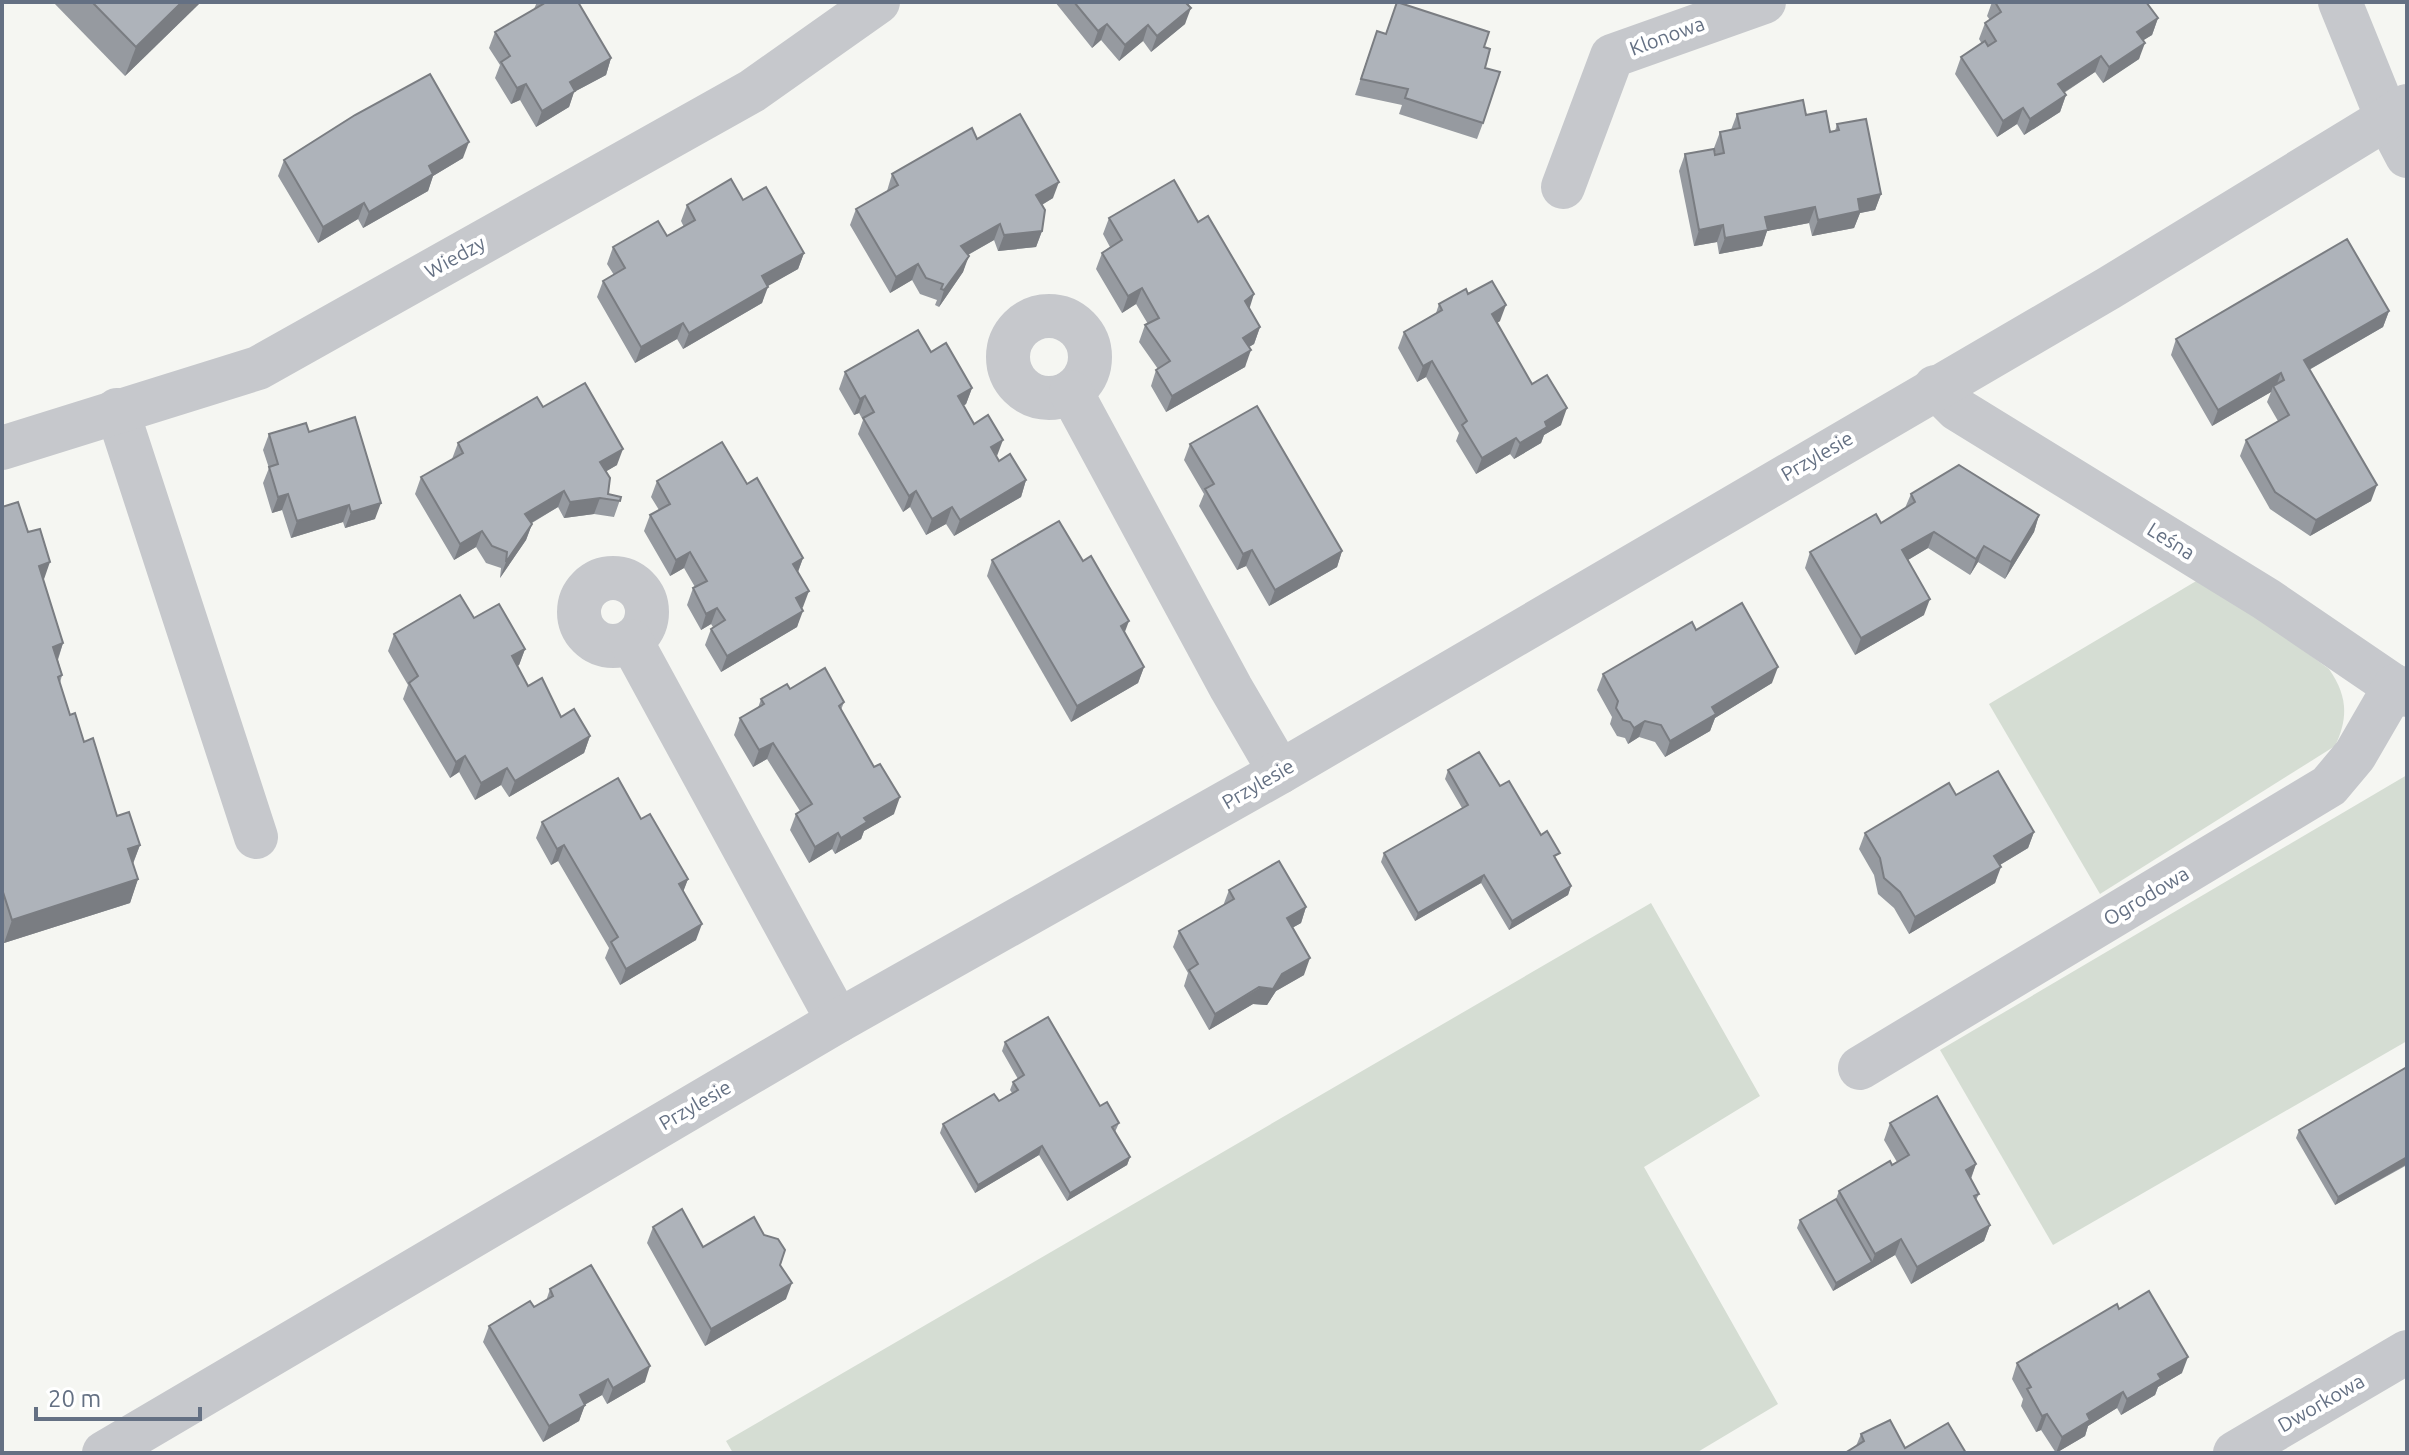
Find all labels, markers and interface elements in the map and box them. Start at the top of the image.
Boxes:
street label: Klonowa [1626,11,1707,60]
street label: Wiedzy [421,230,489,282]
street label: Przylesie [1777,426,1857,485]
street label: Leśna [2143,517,2199,564]
street label: Przylesie [1218,754,1298,813]
street label: Ogrodowa [2099,861,2193,930]
street label: Przylesie [655,1075,735,1134]
street label: Dworkowa [2273,1369,2368,1437]
scale bar [36,1371,200,1421]
text: 20 m [48,1385,101,1412]

